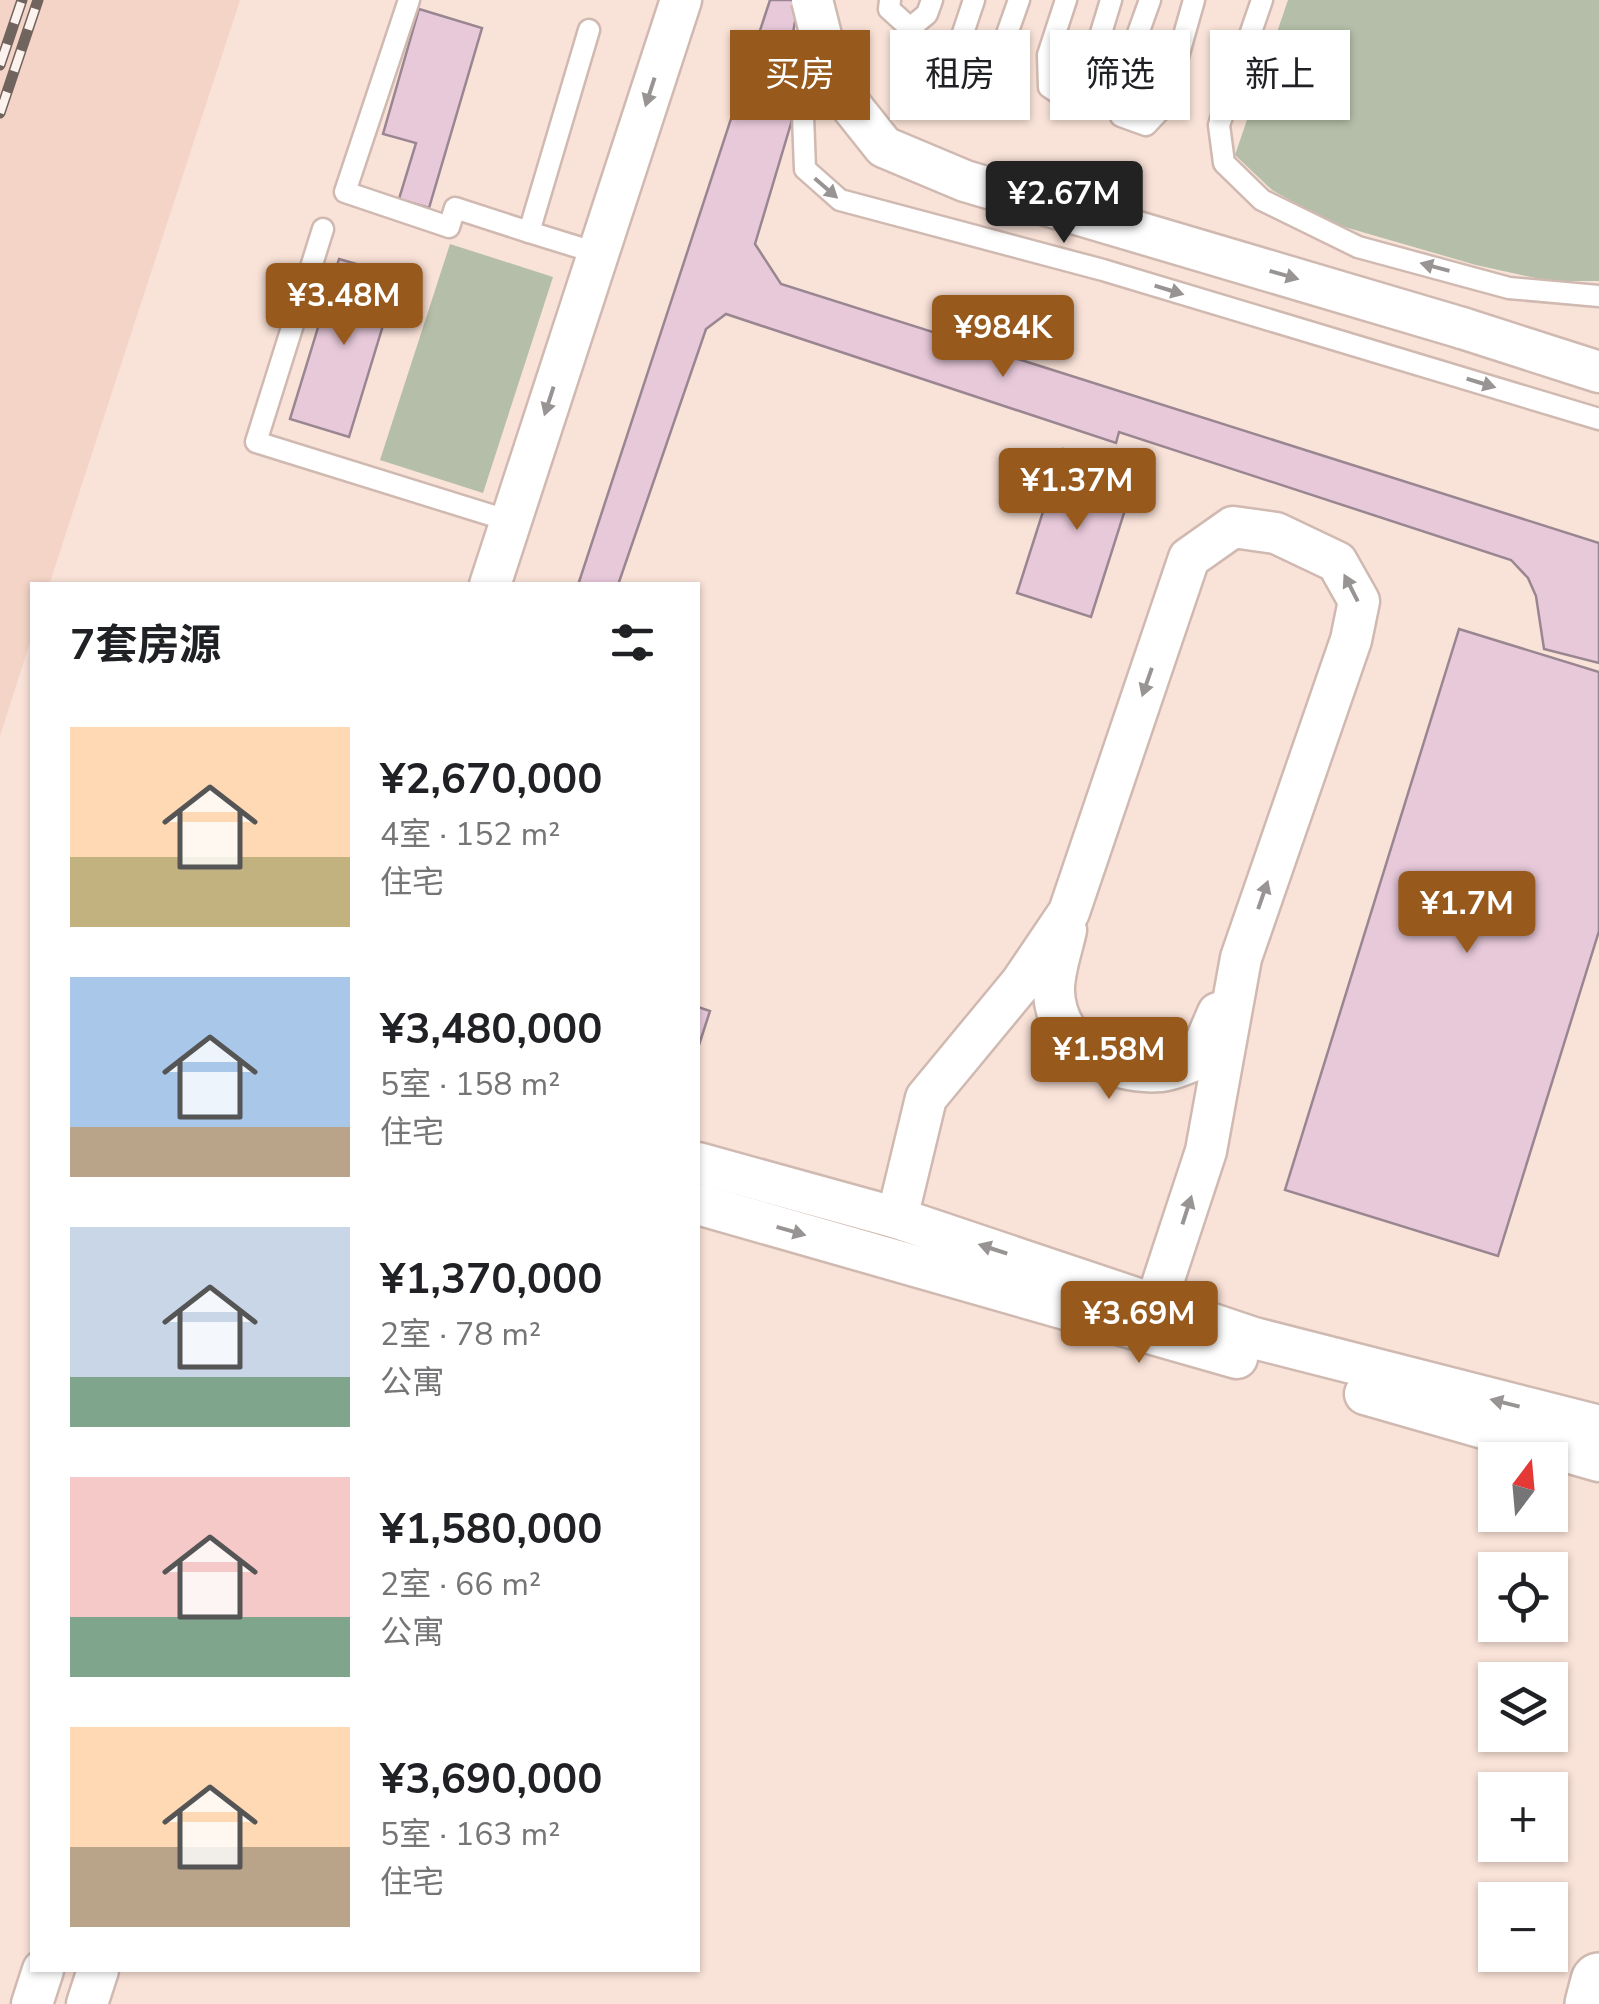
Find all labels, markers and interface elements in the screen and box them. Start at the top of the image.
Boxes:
chip: 买房 [730,30,870,120]
chip: 租房 [890,30,1030,120]
chip: 筛选 [1050,30,1190,120]
chip: 新上 [1210,30,1350,120]
one-way arrow [641,78,656,108]
pin: ¥2.67M [983,161,1145,246]
text: ¥2.67M [1008,172,1120,215]
one-way arrow [813,176,838,198]
one-way arrow [1419,259,1450,275]
pin: ¥3.48M [263,263,425,348]
one-way arrow [1269,268,1300,283]
text: ¥3.48M [288,274,400,317]
one-way arrow [1155,283,1185,298]
pin: ¥984K [933,295,1073,380]
text: ¥984K [954,306,1052,349]
one-way arrow [1466,377,1496,392]
one-way arrow [541,387,556,417]
pin: ¥1.37M [996,448,1158,533]
text: ¥1.37M [1021,459,1133,502]
one-way arrow [1343,574,1360,602]
icon: filters [605,615,660,670]
text: 7套房源 [70,617,221,674]
one-way arrow [1139,668,1154,698]
text: ¥2,670,000 [380,751,602,808]
icon: home [150,767,270,887]
text: 4室 · 152 m² [380,813,560,856]
text: 住宅 [380,861,444,904]
pin: ¥1.7M [1397,871,1537,956]
one-way arrow [1256,880,1271,910]
text: ¥1.7M [1420,882,1514,925]
text: ¥3,480,000 [380,1001,602,1058]
icon: home [150,1017,270,1137]
pin: ¥1.58M [1028,1017,1190,1102]
text: ¥1.58M [1053,1028,1165,1071]
text: 5室 · 158 m² [380,1063,560,1106]
text: 住宅 [380,1111,444,1154]
one-way arrow [1180,1195,1195,1225]
one-way arrow [776,1224,807,1239]
one-way arrow [977,1241,1007,1256]
text: ¥1,370,000 [380,1251,602,1308]
icon: home [150,1267,270,1387]
pin: ¥3.69M [1058,1281,1220,1366]
text: ¥3.69M [1083,1292,1195,1335]
text: 2室 · 78 m² [380,1313,541,1356]
text: 公寓 [380,1361,444,1404]
one-way arrow [1489,1395,1520,1410]
north arrow [1478,1442,1568,1532]
map controls [1478,1442,1568,1972]
text: ¥1,580,000 [380,1501,602,1558]
icon: home [150,1517,270,1637]
button: locate [1478,1552,1568,1642]
text: 2室 · 66 m² [380,1563,541,1606]
text: 公寓 [380,1611,444,1654]
button: layers [1478,1662,1568,1752]
text: ¥3,690,000 [380,1751,602,1808]
icon: home [150,1767,270,1887]
button: + [1478,1772,1568,1862]
text: 5室 · 163 m² [380,1813,560,1856]
text: 住宅 [380,1861,444,1904]
button: − [1478,1882,1568,1972]

